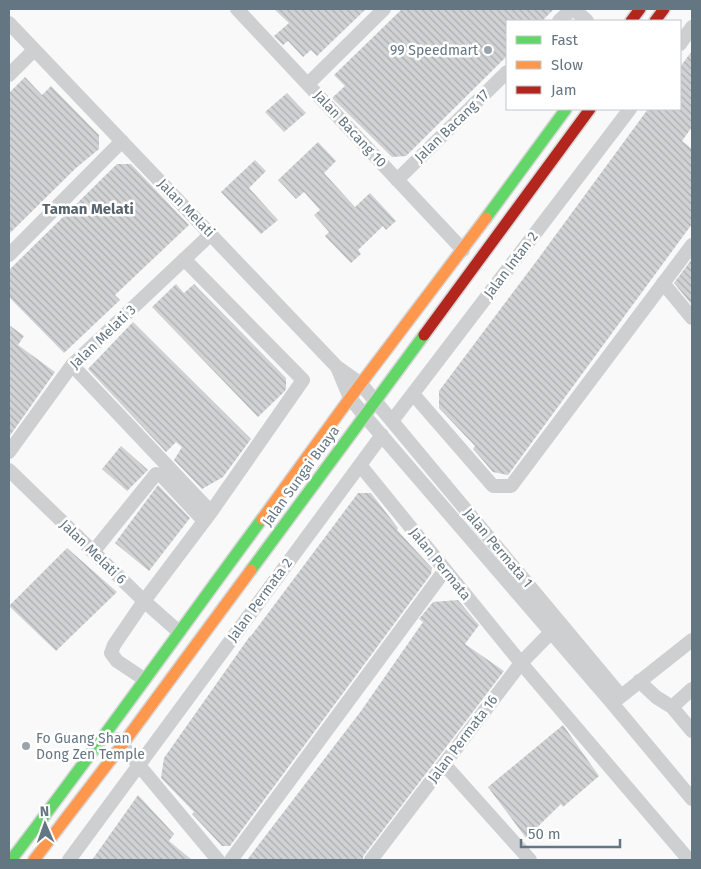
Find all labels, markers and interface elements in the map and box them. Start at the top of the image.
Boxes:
legend [506,20,681,110]
text: Fast [551,31,578,49]
place label: 99 Speedmart [390,42,479,59]
marker: 99 Speedmart [482,44,494,56]
text: Slow [551,56,583,74]
text: Jam [551,81,577,99]
street label: Jalan Bacang 17 [411,86,493,166]
street label: Jalan Bacang 10 [310,87,390,171]
street label: Jalan Melati [154,175,218,241]
district label: Taman Melati [42,200,134,218]
street label: Jalan Intan 2 [480,228,542,302]
street label: Jalan Melati 3 [66,301,140,373]
street label: Jalan Sungai Buaya [259,422,343,530]
street label: Jalan Permata 1 [460,505,536,591]
street label: Jalan Melati 6 [56,516,130,588]
street label: Jalan Permata [406,524,474,604]
street label: Jalan Permata 2 [224,555,296,645]
street label: Jalan Permata 16 [424,692,502,786]
place label: Fo Guang Shan Dong Zen Temple [36,730,145,763]
marker: Fo Guang Shan Dong Zen Temple [20,740,32,752]
north arrow [20,799,70,849]
text: N [40,803,50,820]
scale bar [521,816,620,848]
text: 50 m [528,825,561,843]

